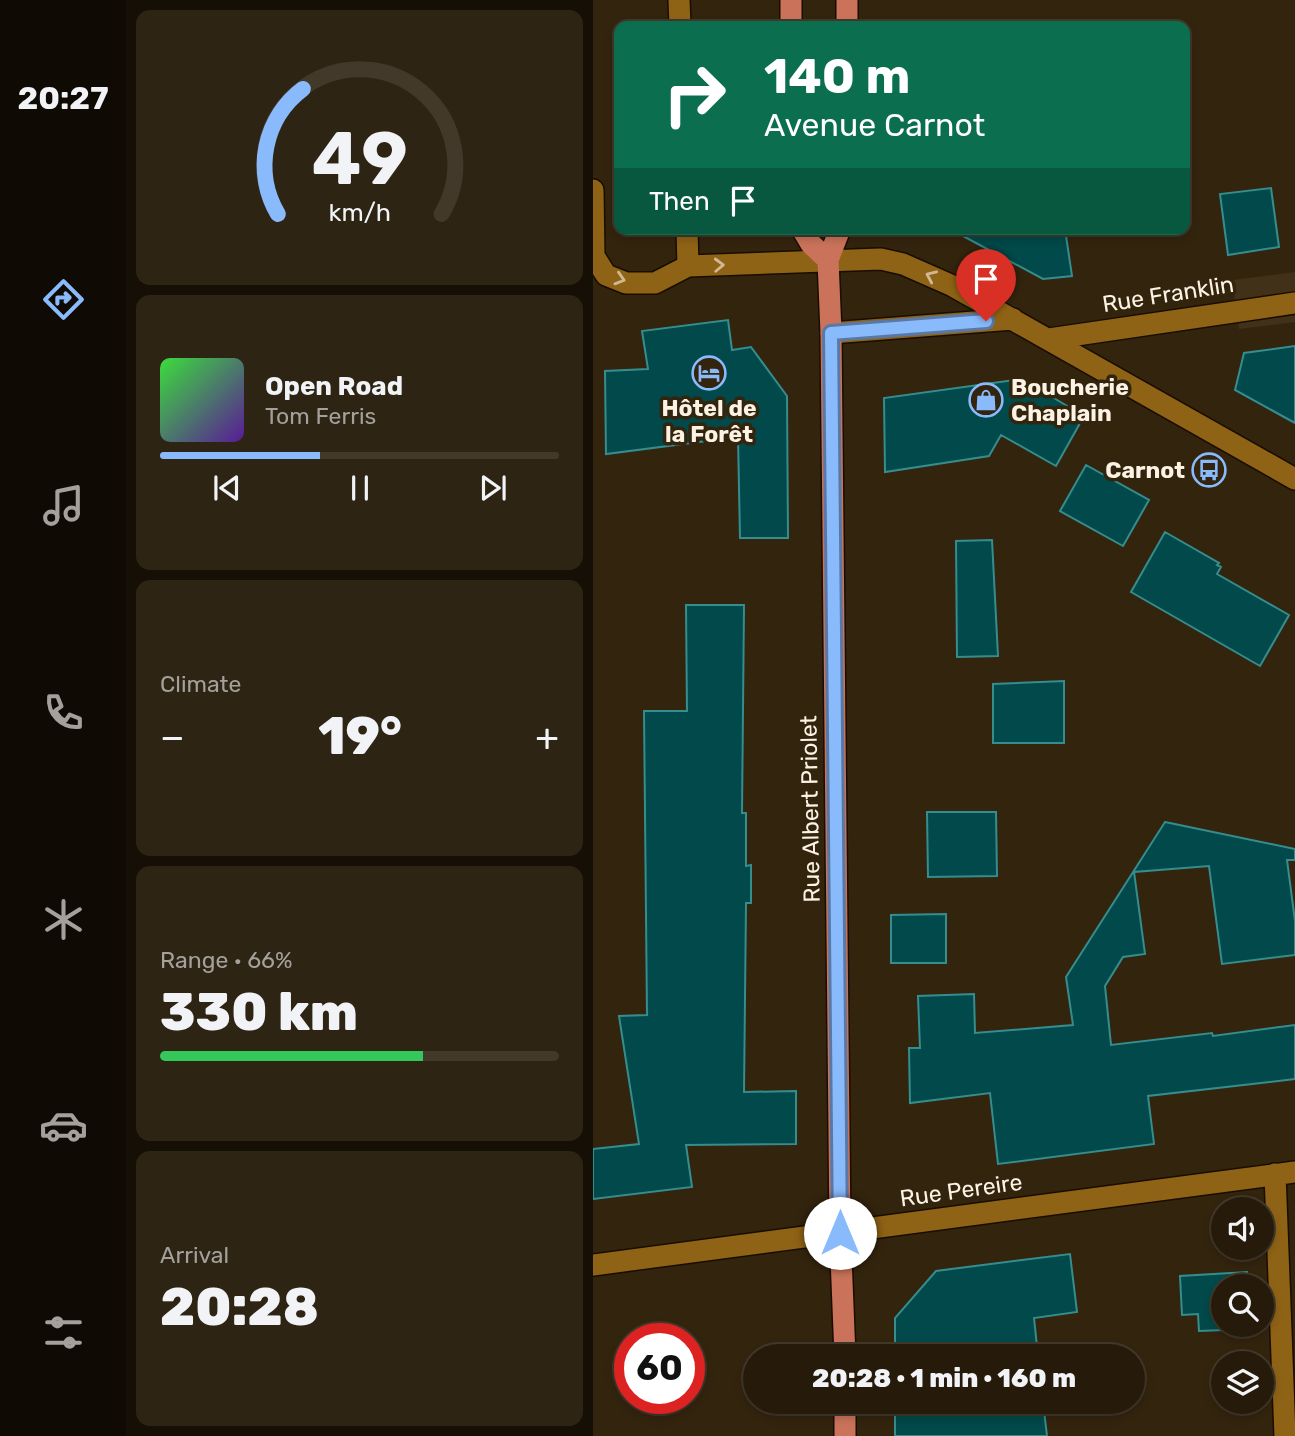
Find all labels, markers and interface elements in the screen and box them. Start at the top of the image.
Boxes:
text: 140 m [764,47,910,105]
icon: right [649,49,740,140]
text: 20:27 [17,79,109,117]
text: Avenue Carnot [764,106,985,144]
text: 49 [311,116,408,202]
icon: arrive [724,182,762,220]
text: Then [649,186,710,217]
text: km/h [328,197,391,226]
pin [956,249,1016,321]
one-way arrow [715,257,725,273]
icon: arrive [967,260,1005,298]
one-way arrow [926,270,938,284]
street label: Rue Franklin [1100,270,1236,318]
one-way arrow [614,271,626,286]
icon: directions [39,275,88,324]
hotel icon: Hôtel de la Forêt [690,354,728,392]
text: Open Road [265,371,403,402]
place label: Boucherie Chaplain [1011,373,1129,427]
shop icon: Boucherie Chaplain [967,381,1005,419]
place label: Hôtel de la Forêt [661,394,757,448]
text: Tom Ferris [265,402,376,430]
bus stop icon: Carnot [1190,451,1228,489]
place label: Carnot [1105,456,1185,484]
icon: previous [208,469,246,507]
icon: pause [341,469,379,507]
icon: next [474,469,512,507]
icon: music [39,481,88,530]
text: Climate [160,670,241,698]
icon: phone [39,688,88,737]
text: 19° [318,705,402,767]
text: − [160,714,185,760]
text: + [535,714,559,760]
street label: Rue Albert Priolet [794,715,826,903]
icon: climate [39,895,88,944]
text: Range · 66% [160,946,292,974]
text: 330 km [160,981,358,1043]
icon: car [39,1101,88,1150]
street label: Rue Pereire [898,1168,1024,1212]
position arrow [803,1196,877,1270]
map controls [1211,1197,1274,1414]
button: sound [1211,1197,1274,1260]
text: Arrival [160,1241,229,1269]
button: search [1211,1274,1274,1337]
text: 20:28 [160,1276,319,1338]
icon: filters [39,1308,88,1357]
speed limit sign: 60 [614,1323,705,1414]
button: layers [1211,1351,1274,1414]
text: 20:28 · 1 min · 160 m [812,1363,1076,1394]

